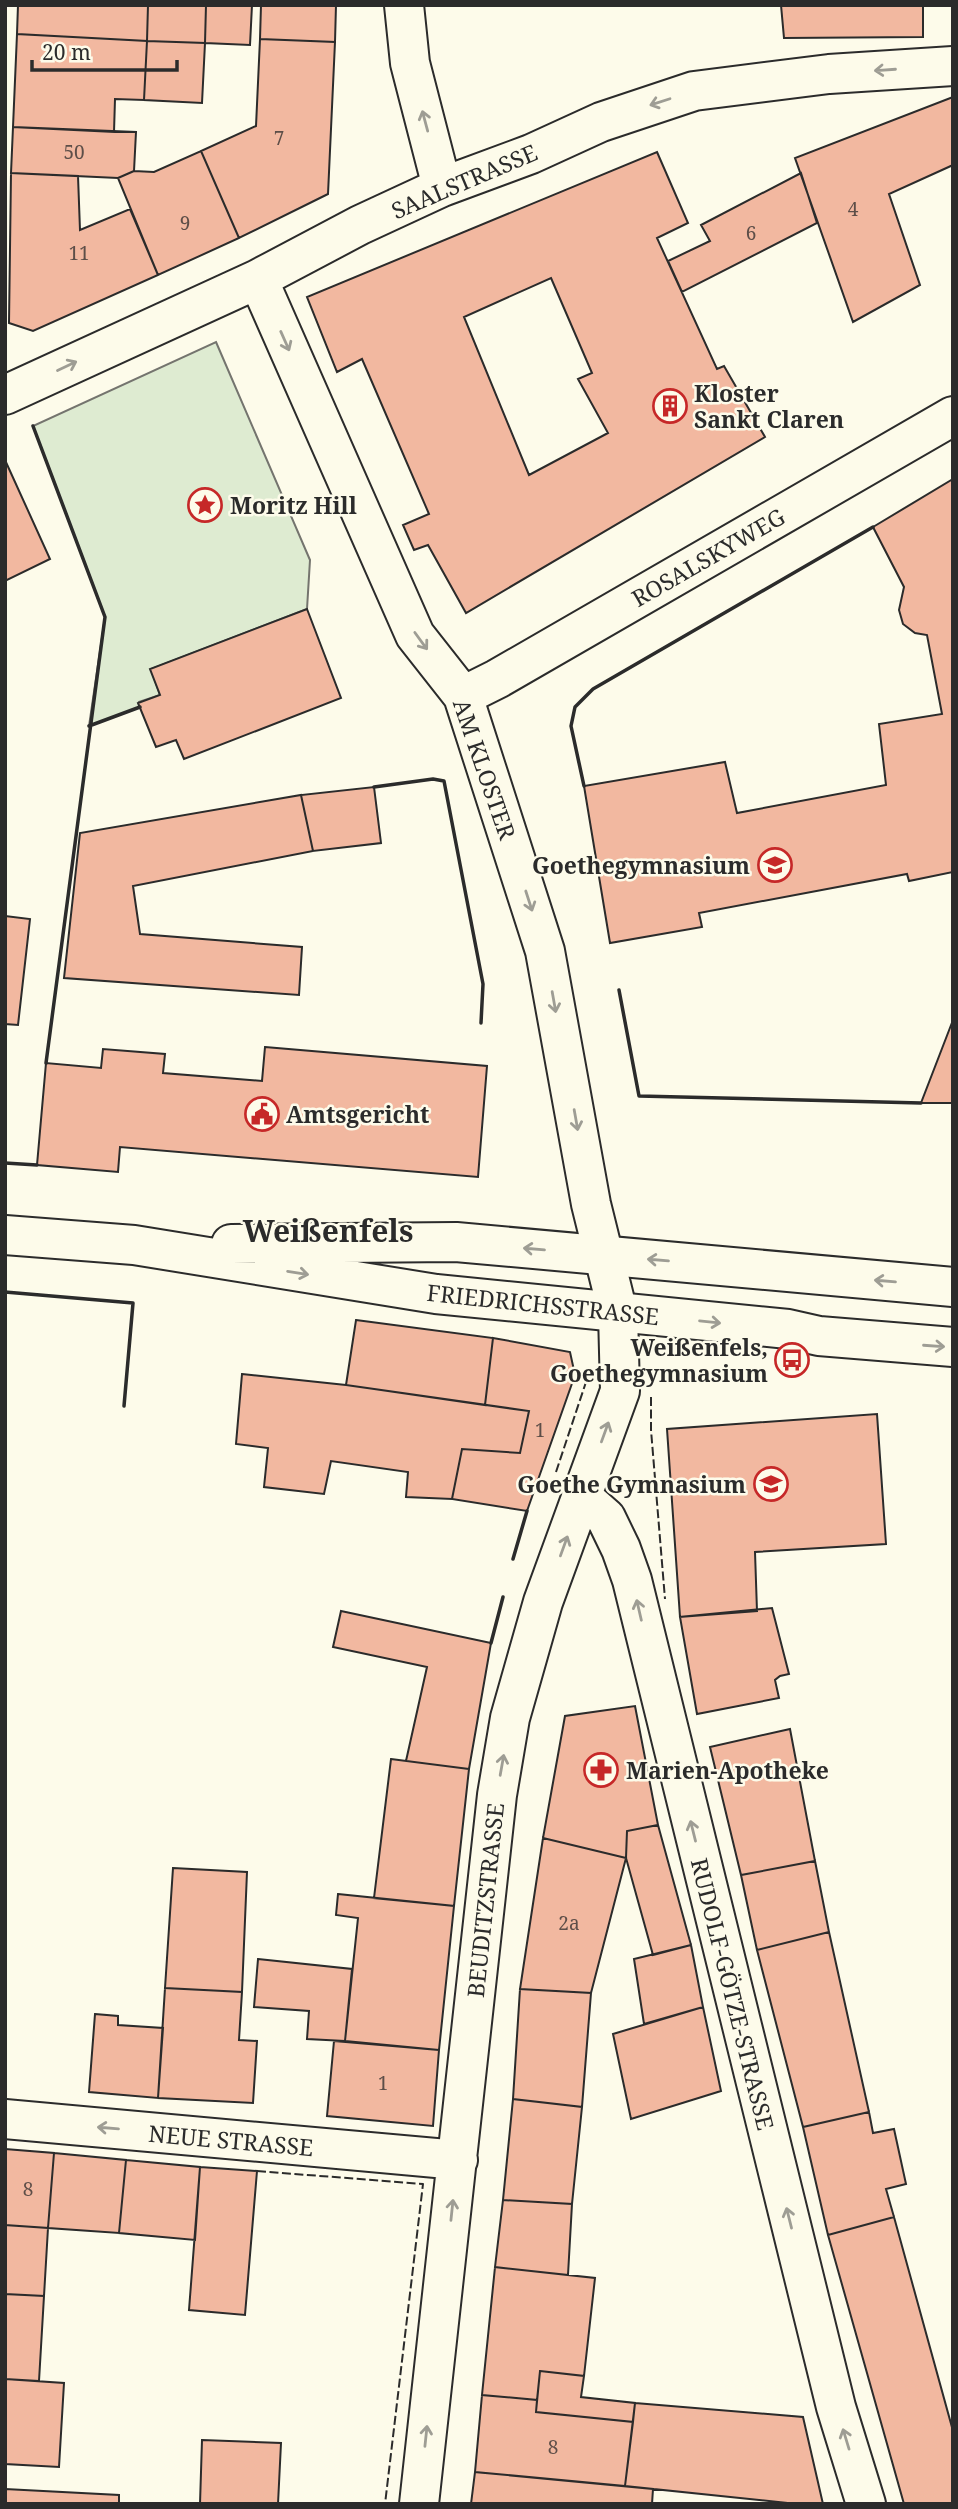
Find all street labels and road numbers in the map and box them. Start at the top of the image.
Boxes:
street label: SAALSTRASSE [386,136,542,226]
street label: ROSALSKYWEG [625,500,791,614]
street label: AM KLOSTER [446,694,524,844]
street label: FRIEDRICHSSTRASSE [425,1276,661,1332]
street label: BEUDITZSTRASSE [459,1801,511,1999]
street label: RUDOLF-GÖTZE-STRASSE [684,1855,782,2133]
street label: NEUE STRASSE [147,2117,315,2163]

